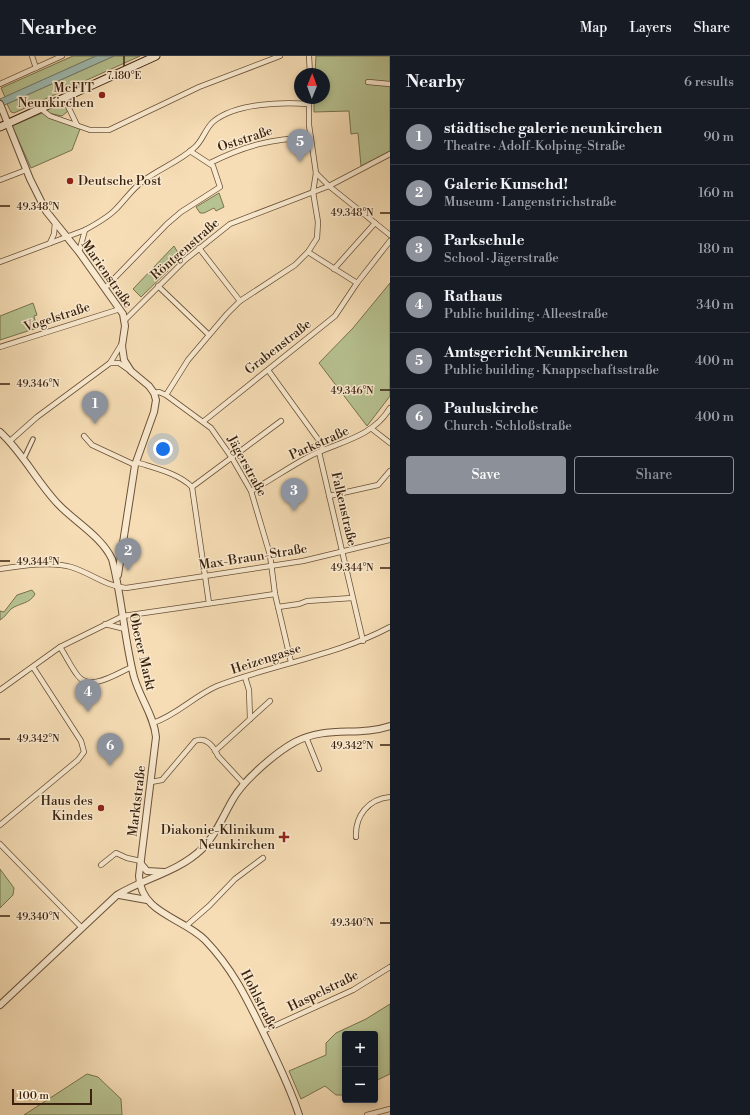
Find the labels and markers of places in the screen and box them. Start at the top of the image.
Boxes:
place label: McFIT Neunkirchen [18,80,94,111]
marker: McFIT Neunkirchen [97,90,107,100]
pin: 5 [287,129,313,162]
place label: Deutsche Post [78,173,162,189]
marker: Deutsche Post [65,176,75,186]
pin: 1 [82,391,108,424]
pin: 3 [281,478,307,511]
pin: 2 [115,538,141,571]
pin: 4 [75,679,101,712]
pin: 6 [97,733,123,766]
place label: Haus des Kindes [41,793,93,824]
marker: Haus des Kindes [96,803,106,813]
place label: Diakonie-Klinikum Neunkirchen [161,822,276,853]
marker: Diakonie-Klinikum Neunkirchen [278,831,290,843]

